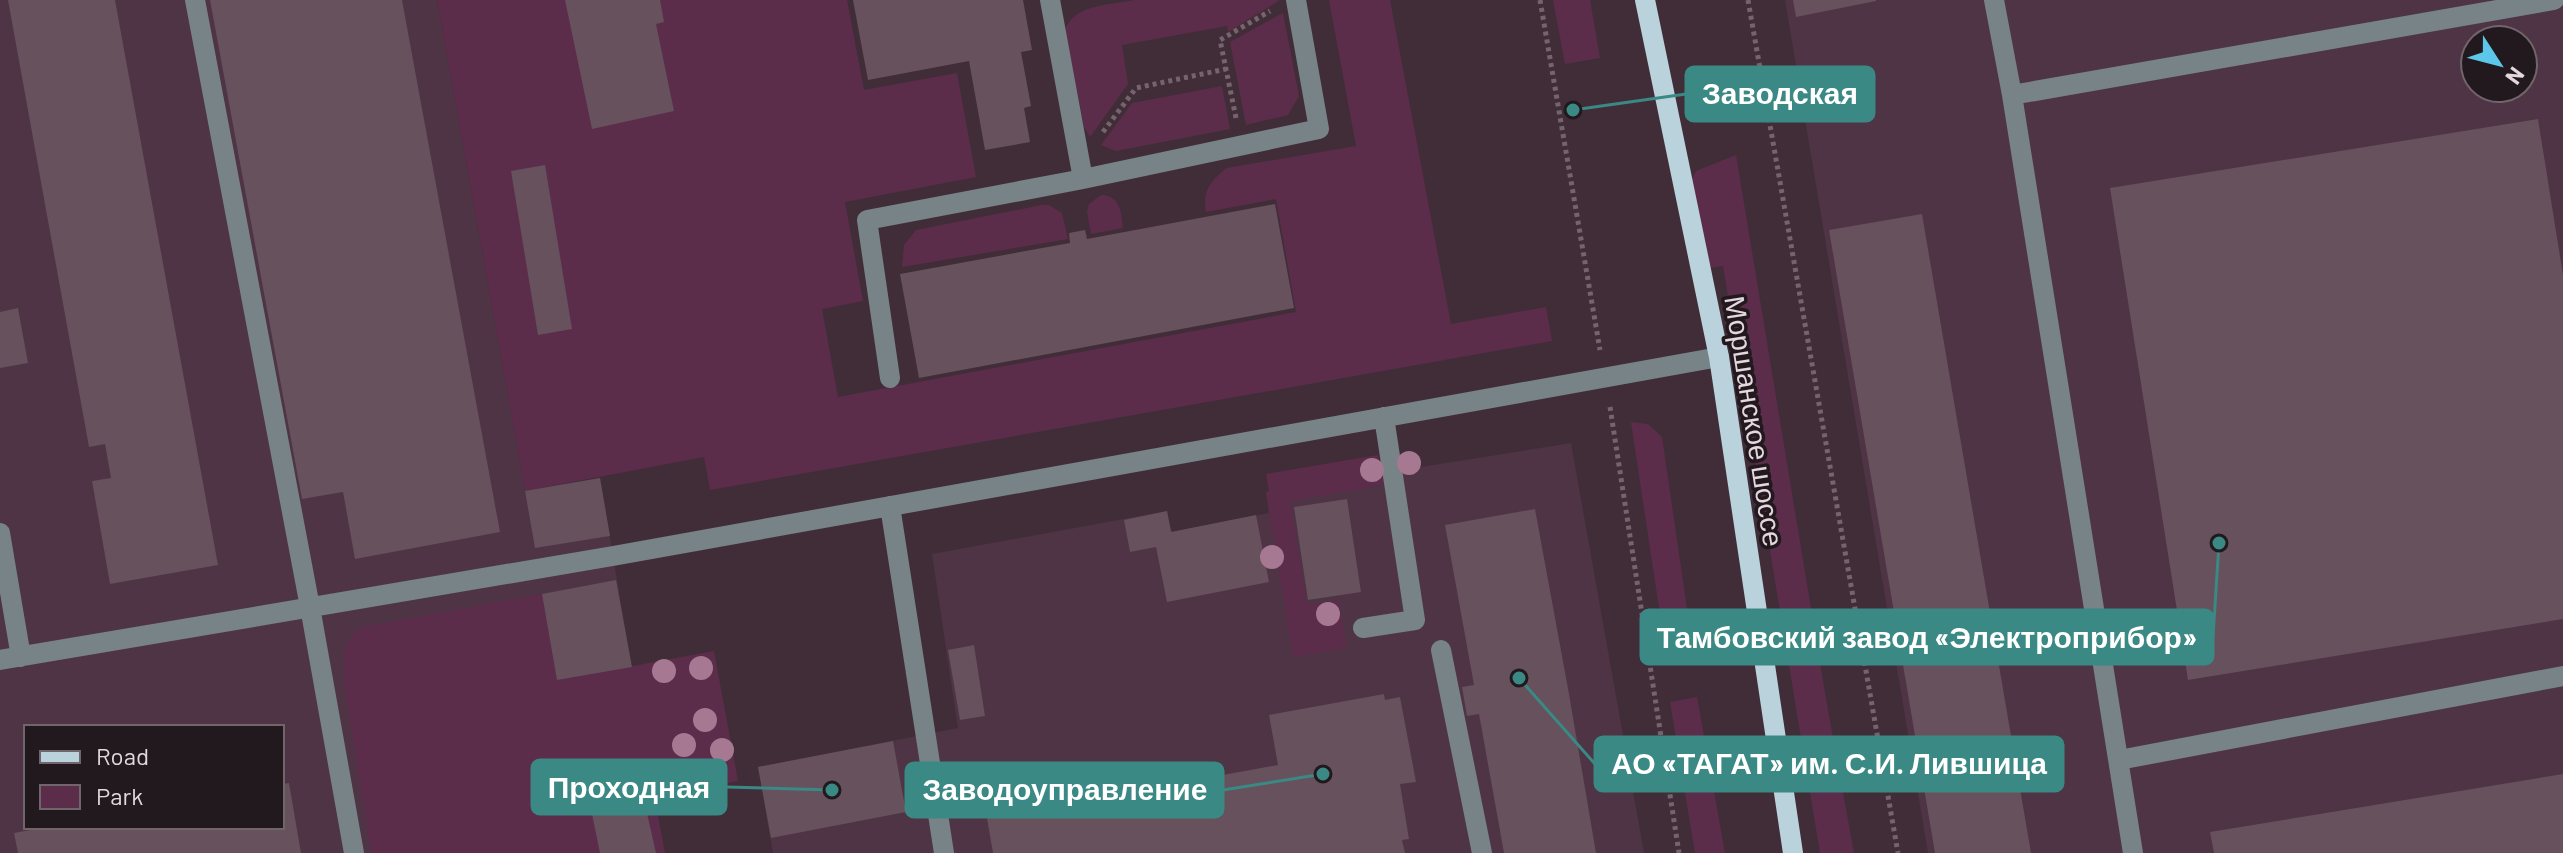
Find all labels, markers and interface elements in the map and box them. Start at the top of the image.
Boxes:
north arrow [2459,24,2539,104]
text: N [2501,63,2531,90]
callout: Заводская [1686,67,1874,121]
text: Заводская [1702,74,1858,110]
street label: Моршанское шоссе [1718,293,1792,549]
callout: Тамбовский завод «Электроприбор» [1641,610,2213,664]
text: Тамбовский завод «Электроприбор» [1657,618,2197,654]
legend [24,725,284,829]
callout: АО «ТАГАТ» им. С.И. Лившица [1595,737,2063,791]
text: Road [96,741,149,770]
text: АО «ТАГАТ» им. С.И. Лившица [1611,744,2047,780]
callout: Проходная [532,760,726,814]
callout: Заводоуправление [906,763,1223,817]
text: Проходная [548,768,710,804]
text: Заводоуправление [923,770,1207,806]
text: Park [96,781,143,810]

